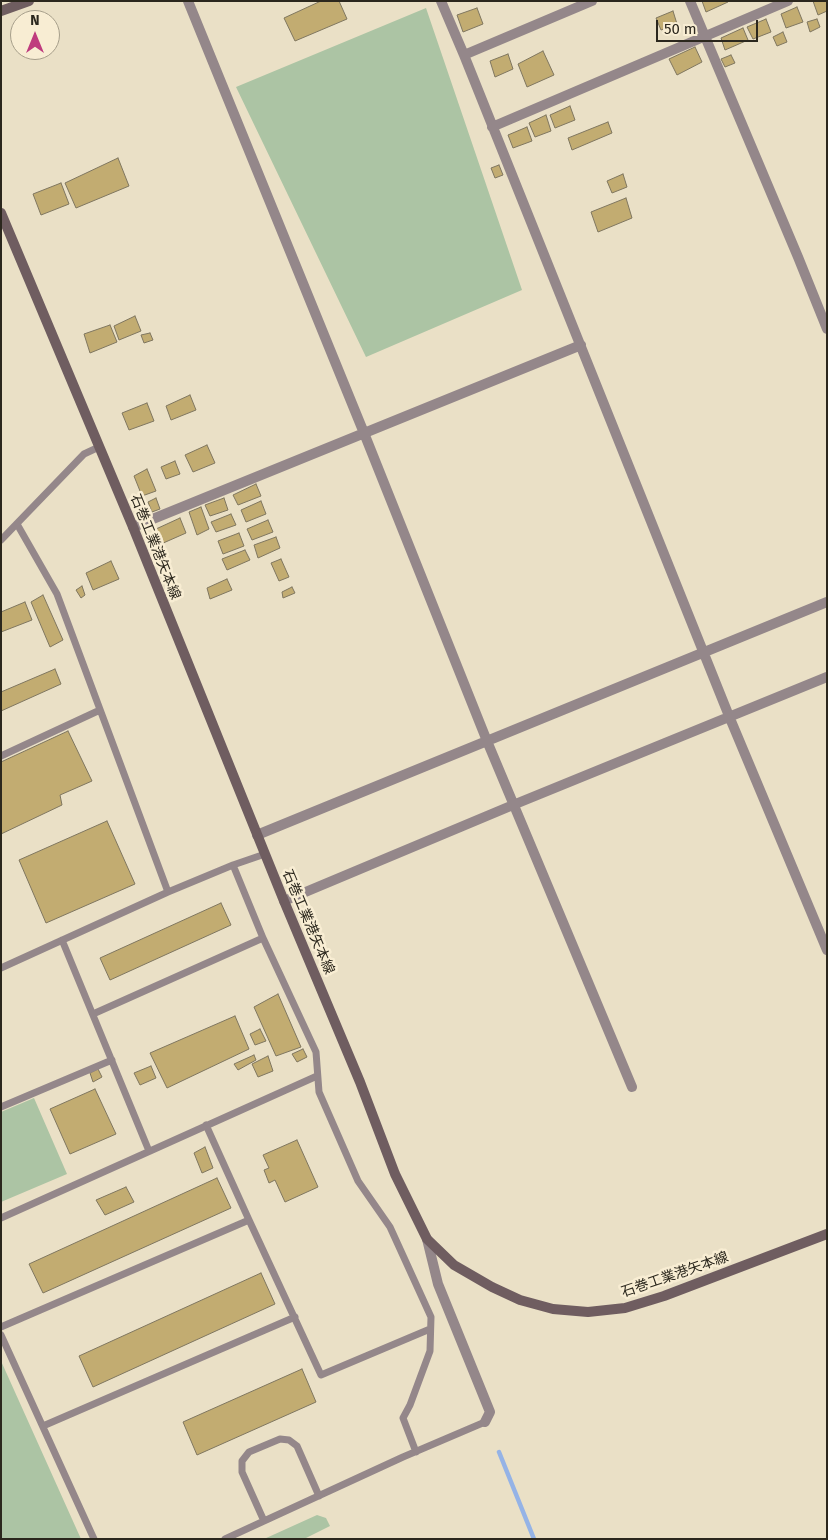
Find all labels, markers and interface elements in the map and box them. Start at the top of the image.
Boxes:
north arrow [10,10,60,60]
scale bar [658,10,760,42]
text: N [30,12,40,29]
text: 50 m [664,20,697,38]
street label: 石巻工業港矢本線 [126,492,184,602]
street label: 石巻工業港矢本線 [278,867,338,977]
street label: 石巻工業港矢本線 [619,1249,731,1301]

